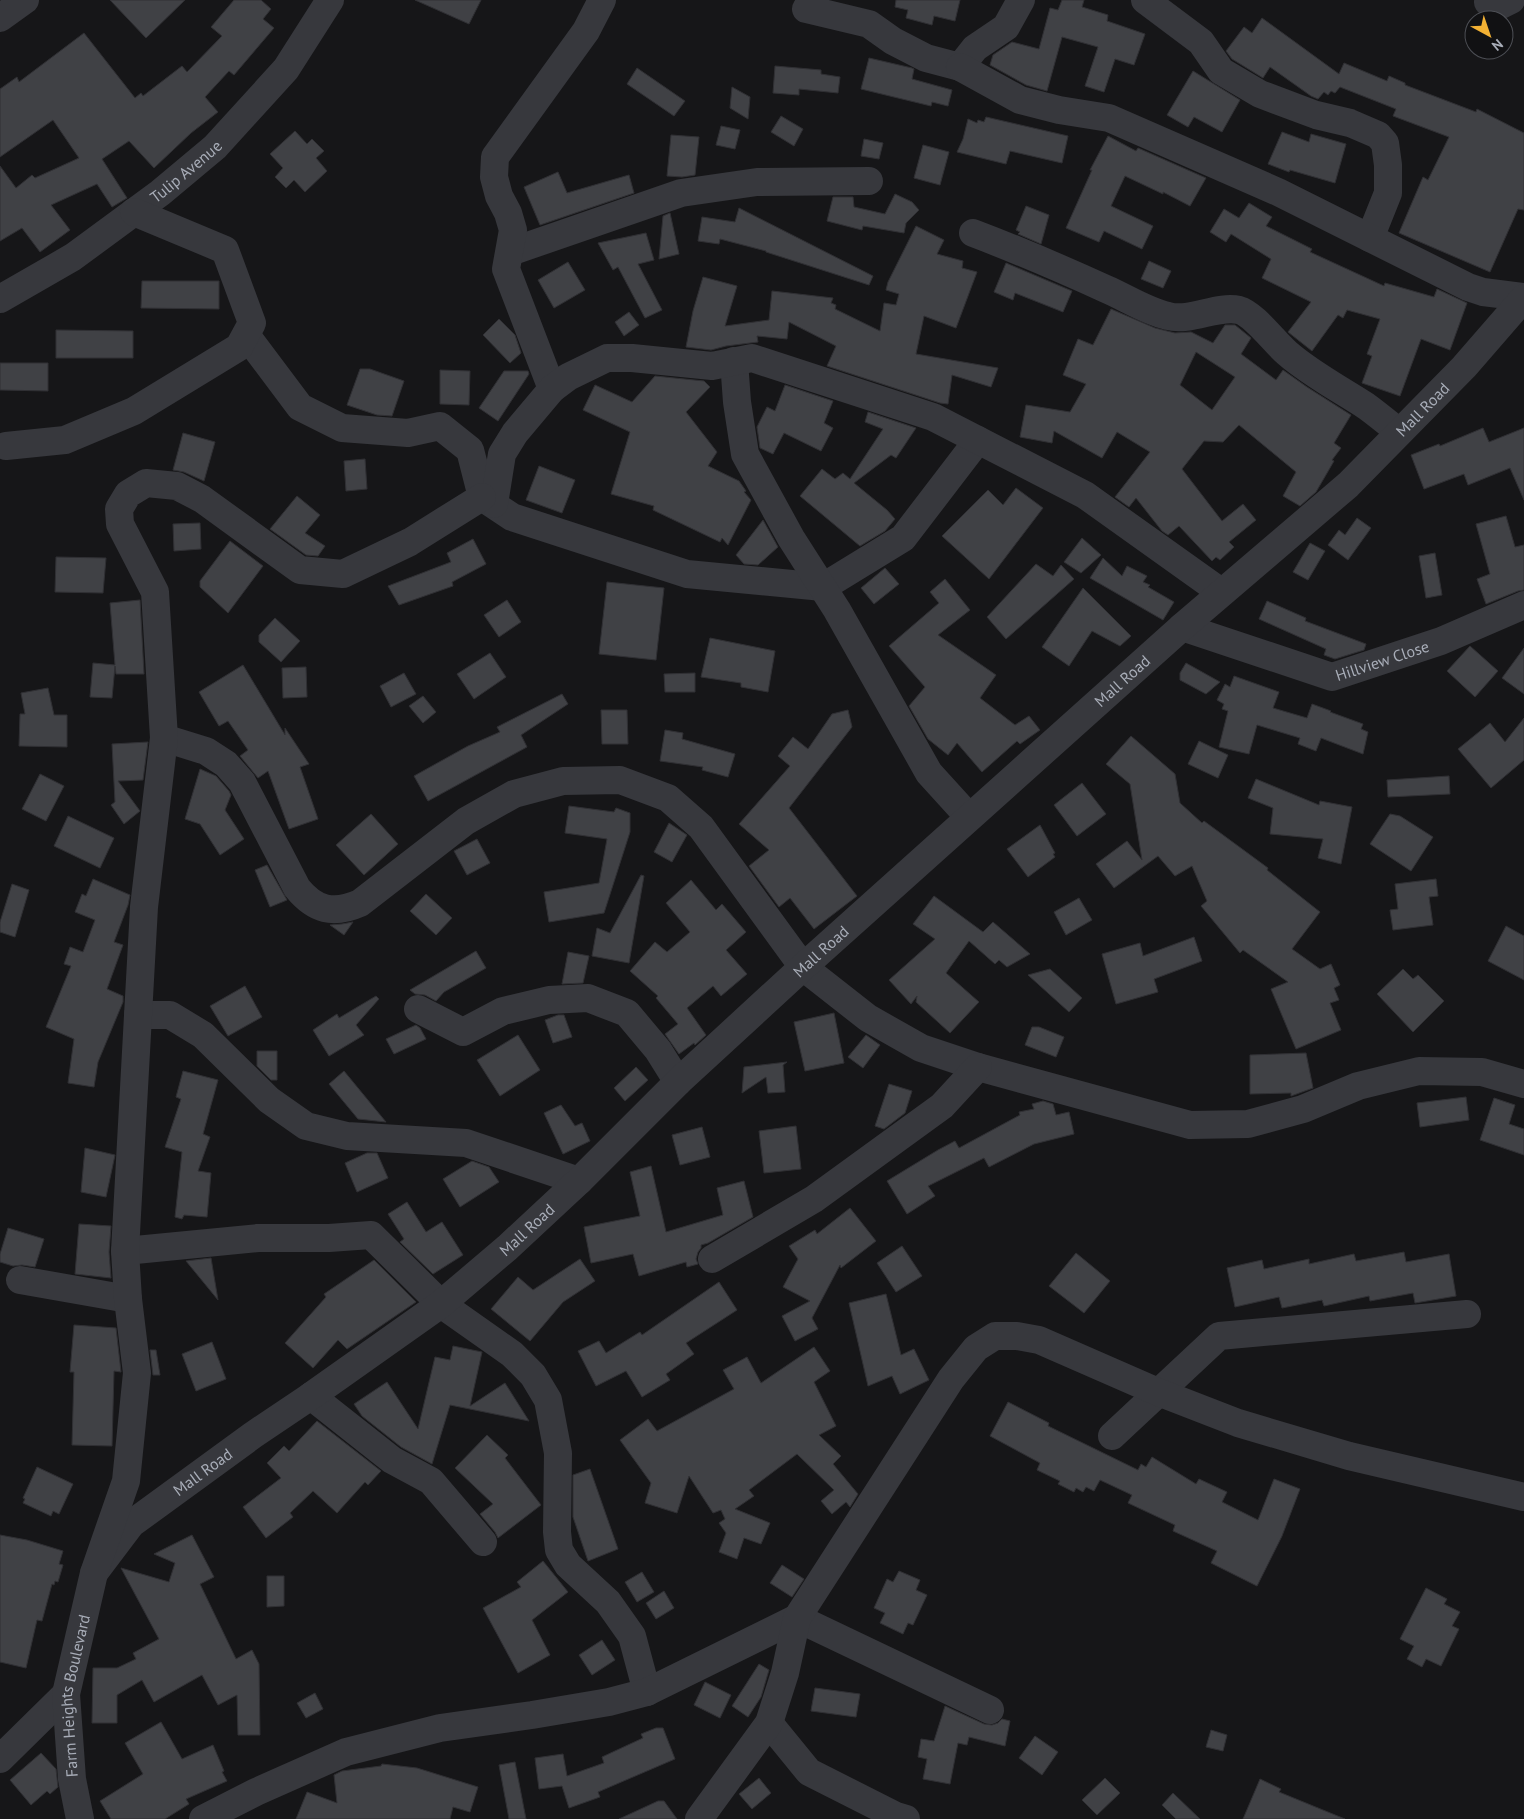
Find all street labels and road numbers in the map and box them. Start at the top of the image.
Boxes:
street label: Tulip Avenue [146,136,226,207]
street label: Mall Road [1391,378,1453,441]
street label: Hillview Close [1333,636,1432,685]
street label: Mall Road [1090,651,1154,711]
street label: Mall Road [789,921,853,981]
street label: Mall Road [495,1199,558,1260]
street label: Mall Road [169,1444,236,1500]
street label: Farm Heights Boulevard [56,1612,94,1778]

